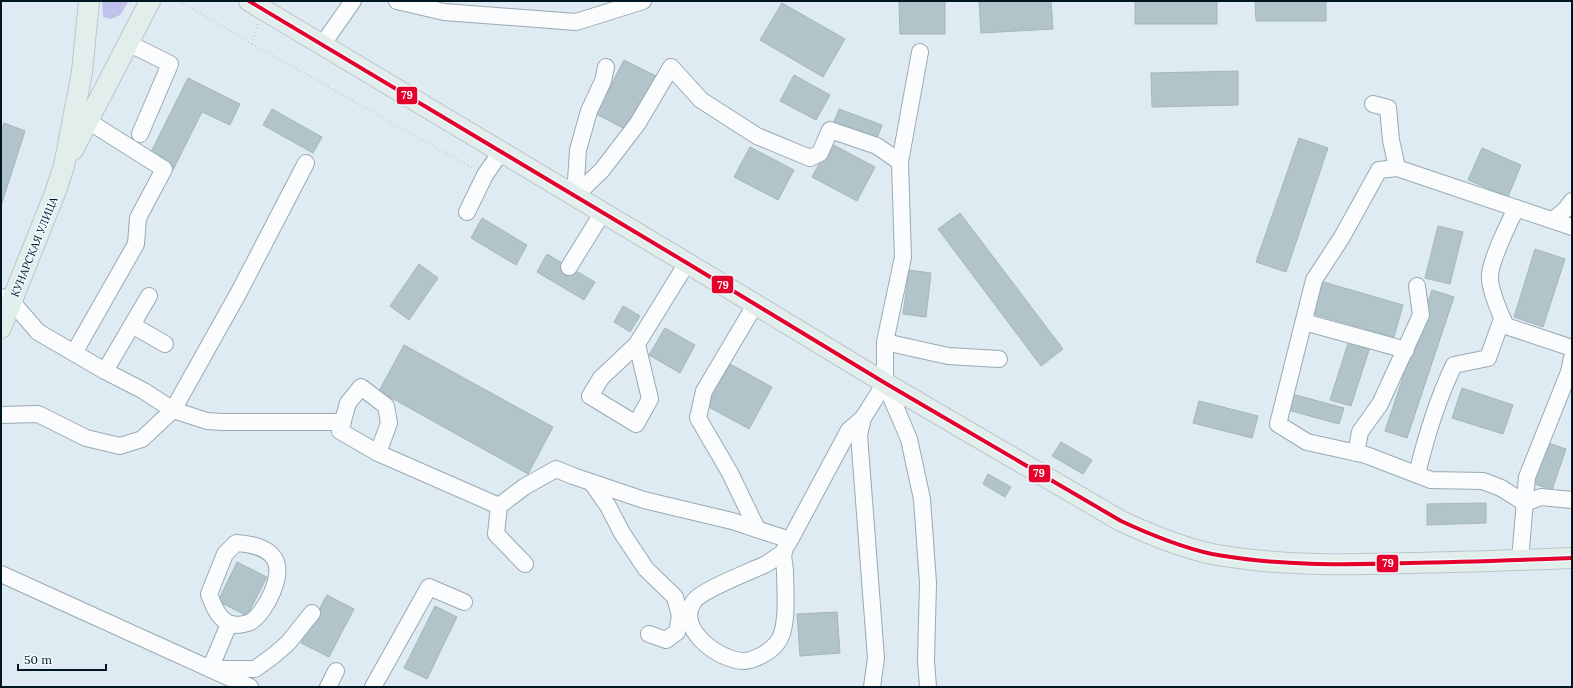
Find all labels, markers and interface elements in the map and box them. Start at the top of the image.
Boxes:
line badge: 79 [396,86,418,105]
text: 79 [401,88,413,102]
street label: КУНАРСКАЯ УЛИЦА [7,194,61,299]
line badge: 79 [711,275,734,294]
text: 79 [717,278,729,292]
line badge: 79 [1028,464,1051,483]
text: 79 [1033,466,1045,480]
line badge: 79 [1376,554,1399,573]
text: 79 [1382,556,1394,570]
scale bar [18,646,106,672]
text: 50 m [24,652,52,667]

